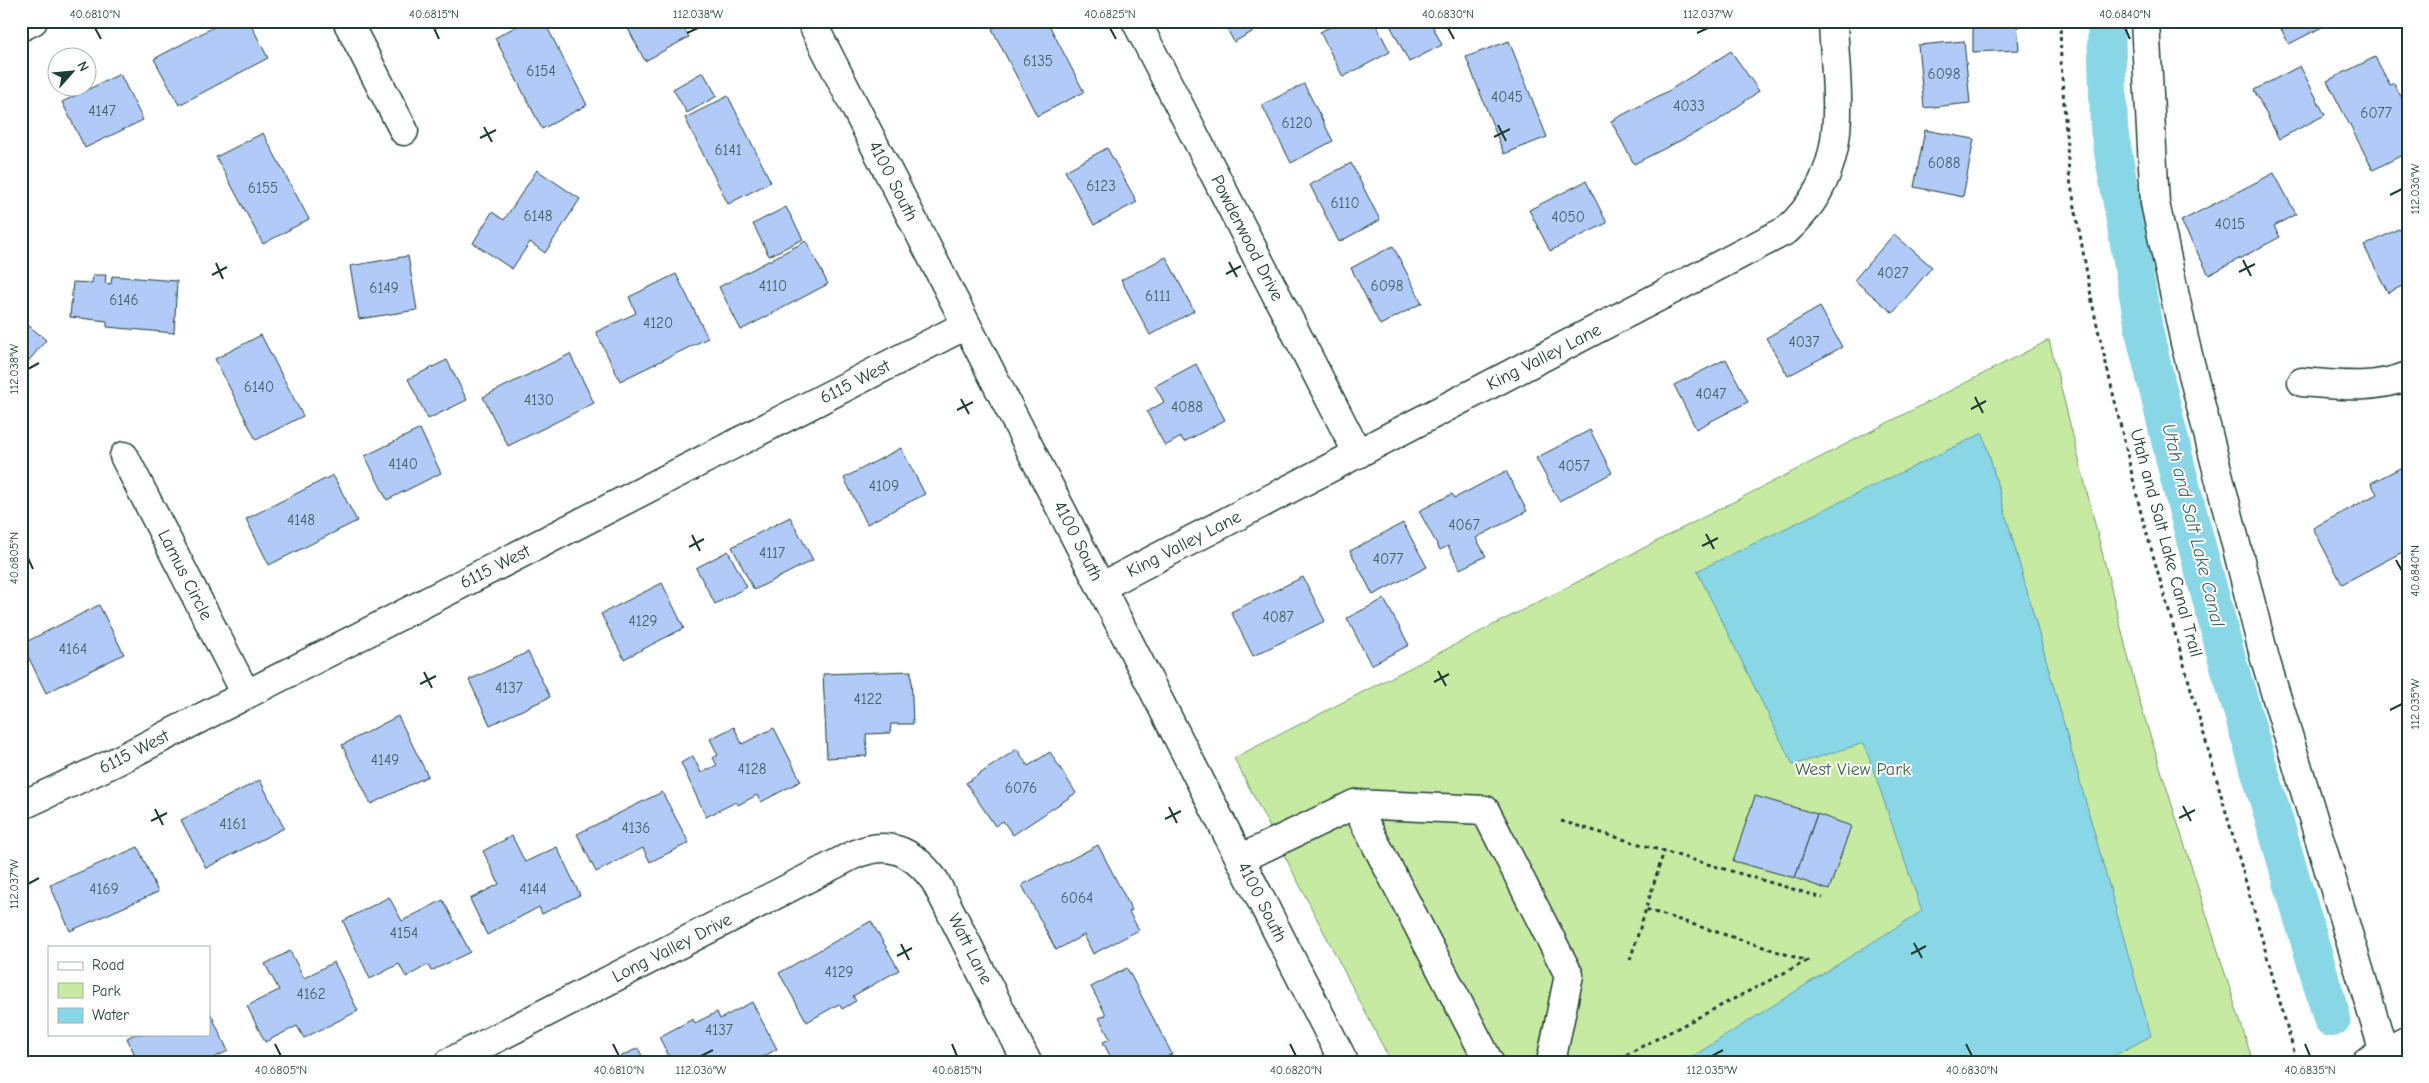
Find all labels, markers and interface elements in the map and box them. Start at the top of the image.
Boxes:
text: 40.6810°N [70,7,120,21]
text: 40.6815°N [409,7,459,21]
text: 112.038°W [673,7,724,21]
text: 40.6825°N [1084,7,1136,21]
text: 40.6830°N [1422,7,1474,21]
text: 112.037°W [1683,7,1734,21]
text: 40.6840°N [2099,7,2151,21]
north arrow [48,48,98,98]
house number: 6135 [1023,52,1053,70]
text: N [73,58,93,74]
house number: 6154 [526,62,556,80]
house number: 6098 [1928,65,1960,83]
house number: 4045 [1491,88,1523,106]
house number: 4033 [1673,97,1705,115]
house number: 4147 [88,102,116,120]
house number: 6077 [2360,104,2392,122]
house number: 6120 [1281,114,1313,132]
street label: 4100 South [864,137,922,225]
house number: 6141 [714,141,742,159]
house number: 6088 [1928,154,1960,172]
text: 112.036°W [2408,163,2422,214]
street label: Powderwood Drive [1206,171,1288,305]
house number: 6123 [1086,177,1116,195]
house number: 6155 [248,179,278,197]
house number: 6110 [1330,194,1360,212]
house number: 6148 [523,207,553,225]
house number: 4050 [1551,208,1585,226]
house number: 4015 [2215,215,2245,233]
house number: 4027 [1877,264,1909,282]
house number: 4110 [759,277,787,295]
house number: 6098 [1371,277,1403,295]
house number: 6149 [369,279,399,297]
house number: 6111 [1145,287,1171,305]
house number: 6146 [109,291,139,309]
house number: 4120 [643,314,673,332]
street label: King Valley Lane [1483,319,1605,395]
house number: 4037 [1788,333,1820,351]
text: 112.038°W [7,343,21,394]
street label: 6115 West [816,355,894,409]
house number: 6140 [244,378,274,396]
house number: 4047 [1696,385,1726,403]
house number: 4130 [524,391,554,409]
house number: 4088 [1171,398,1203,416]
water label: Utah and Salt Lake Canal [2157,421,2229,630]
street label: Utah and Salt Lake Canal Trail [2125,427,2207,659]
house number: 4140 [388,455,418,473]
house number: 4057 [1558,457,1590,475]
house number: 4109 [869,477,899,495]
street label: 4100 South [1049,497,1107,585]
street label: King Valley Lane [1123,506,1245,582]
house number: 4148 [287,511,315,529]
house number: 4067 [1448,516,1480,534]
street label: Lamus Circle [153,526,217,624]
text: 40.6805°N [7,532,21,584]
street label: 6115 West [456,540,534,594]
house number: 4117 [759,544,785,562]
text: 40.6840°N [2408,545,2422,597]
house number: 4077 [1373,550,1403,568]
house number: 4087 [1262,608,1294,626]
house number: 4129 [628,612,658,630]
house number: 4164 [59,640,87,658]
text: 112.035°W [2408,678,2422,729]
house number: 4137 [495,679,523,697]
house number: 4122 [854,690,882,708]
street label: 6115 West [95,725,173,779]
house number: 4149 [371,751,399,769]
park label: West View Park [1795,759,1911,780]
house number: 4128 [738,760,766,778]
house number: 6076 [1005,779,1037,797]
house number: 4161 [219,815,247,833]
house number: 4136 [622,819,650,837]
text: 112.037°W [7,858,21,909]
street label: 4100 South [1233,858,1291,946]
house number: 4169 [89,880,119,898]
house number: 4144 [519,880,547,898]
house number: 6064 [1061,889,1093,907]
street label: Long Valley Drive [609,909,735,987]
street label: Watt Lane [943,910,997,988]
house number: 4154 [390,924,418,942]
legend [48,946,210,1036]
text: Road [92,956,124,974]
house number: 4129 [824,963,854,981]
text: Park [92,982,121,1000]
house number: 4162 [296,985,326,1003]
text: Water [92,1006,129,1024]
house number: 4137 [705,1021,733,1039]
text: 40.6805°N [255,1063,307,1077]
text: 40.6810°N [594,1063,644,1077]
text: 112.036°W [676,1063,727,1077]
text: 40.6815°N [932,1063,982,1077]
text: 40.6820°N [1270,1063,1322,1077]
text: 112.035°W [1687,1063,1738,1077]
text: 40.6830°N [1946,1063,1998,1077]
text: 40.6835°N [2284,1063,2336,1077]

